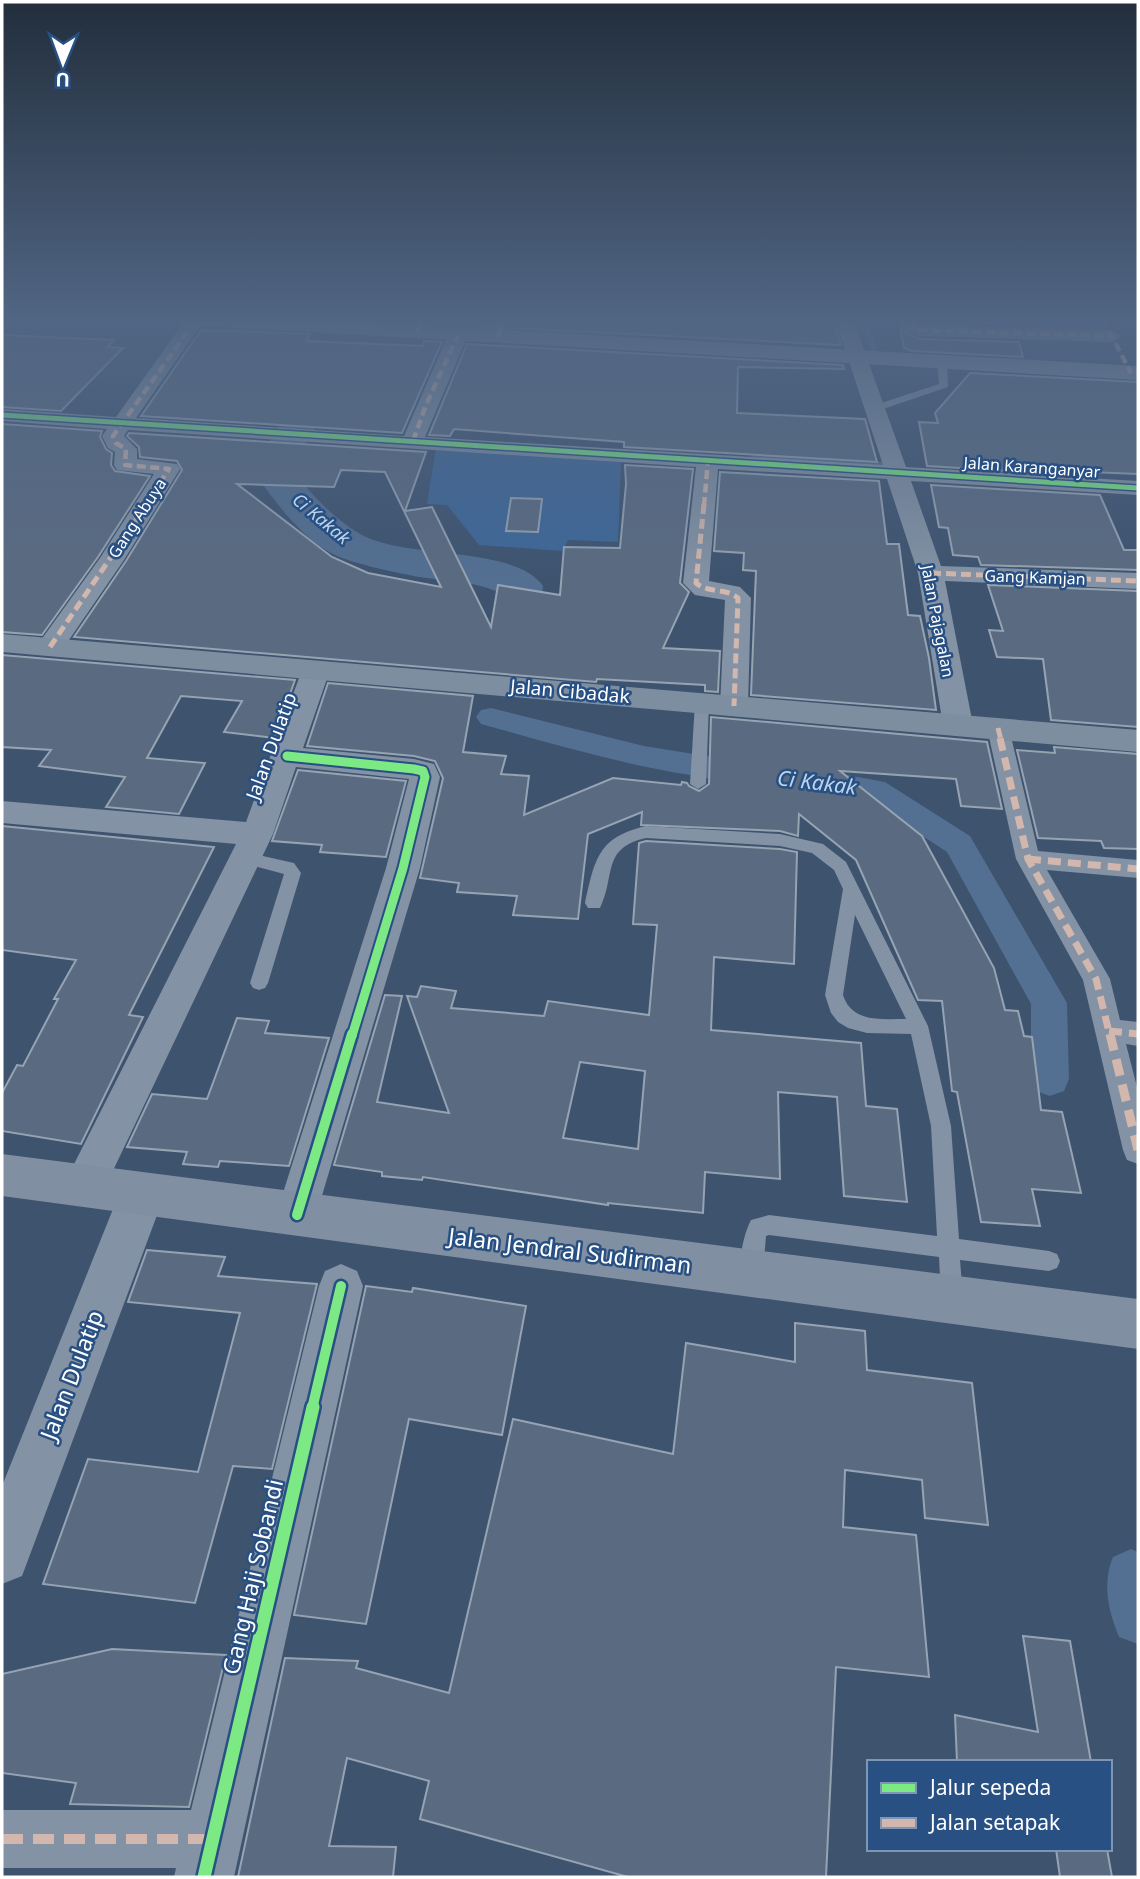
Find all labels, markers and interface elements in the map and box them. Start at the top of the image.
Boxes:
north arrow [28,28,98,98]
text: U [55,67,70,93]
street label: Jalan Karanganyar [961,451,1101,483]
street label: Gang Abuya [103,474,171,562]
water label: Ci Kakak [288,487,356,550]
street label: Jalan Pajagalan [916,561,960,679]
street label: Gang Kamjan [984,564,1086,590]
street label: Jalan Cibadak [507,673,631,709]
street label: Jalan Dulatip [239,689,302,805]
water label: Ci Kakak [776,763,860,801]
street label: Jalan Jendral Sudirman [445,1219,694,1281]
street label: Jalan Dulatip [31,1305,110,1446]
street label: Gang Haji Sobandi [214,1476,290,1678]
legend [867,1760,1112,1851]
text: Jalur sepeda [928,1773,1051,1801]
text: Jalan setapak [928,1808,1061,1836]

